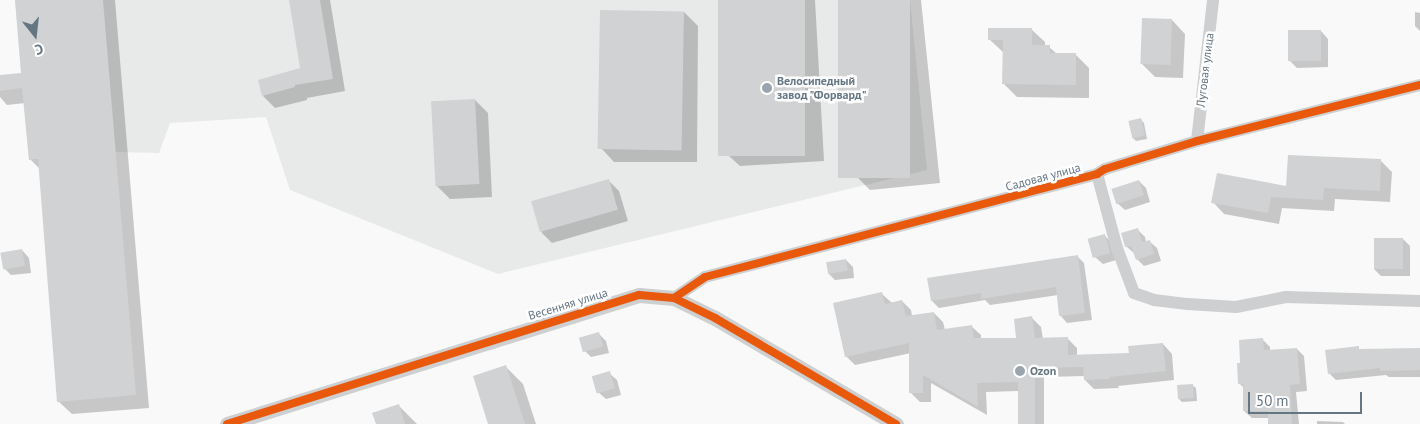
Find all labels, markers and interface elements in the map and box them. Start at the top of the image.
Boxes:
north arrow [10,10,60,60]
street label: Луговая улица [1193,32,1217,108]
text: С [33,40,45,59]
place label: Велосипедный завод "Форвард" [777,74,868,102]
marker: Велосипедный завод "Форвард" [761,82,773,94]
street label: Садовая улица [1004,160,1082,194]
street label: Весенняя улица [527,285,609,323]
place label: Ozon [1030,364,1056,378]
marker: Ozon [1014,365,1026,377]
scale bar [1250,382,1364,414]
text: 50 m [1256,391,1289,410]

